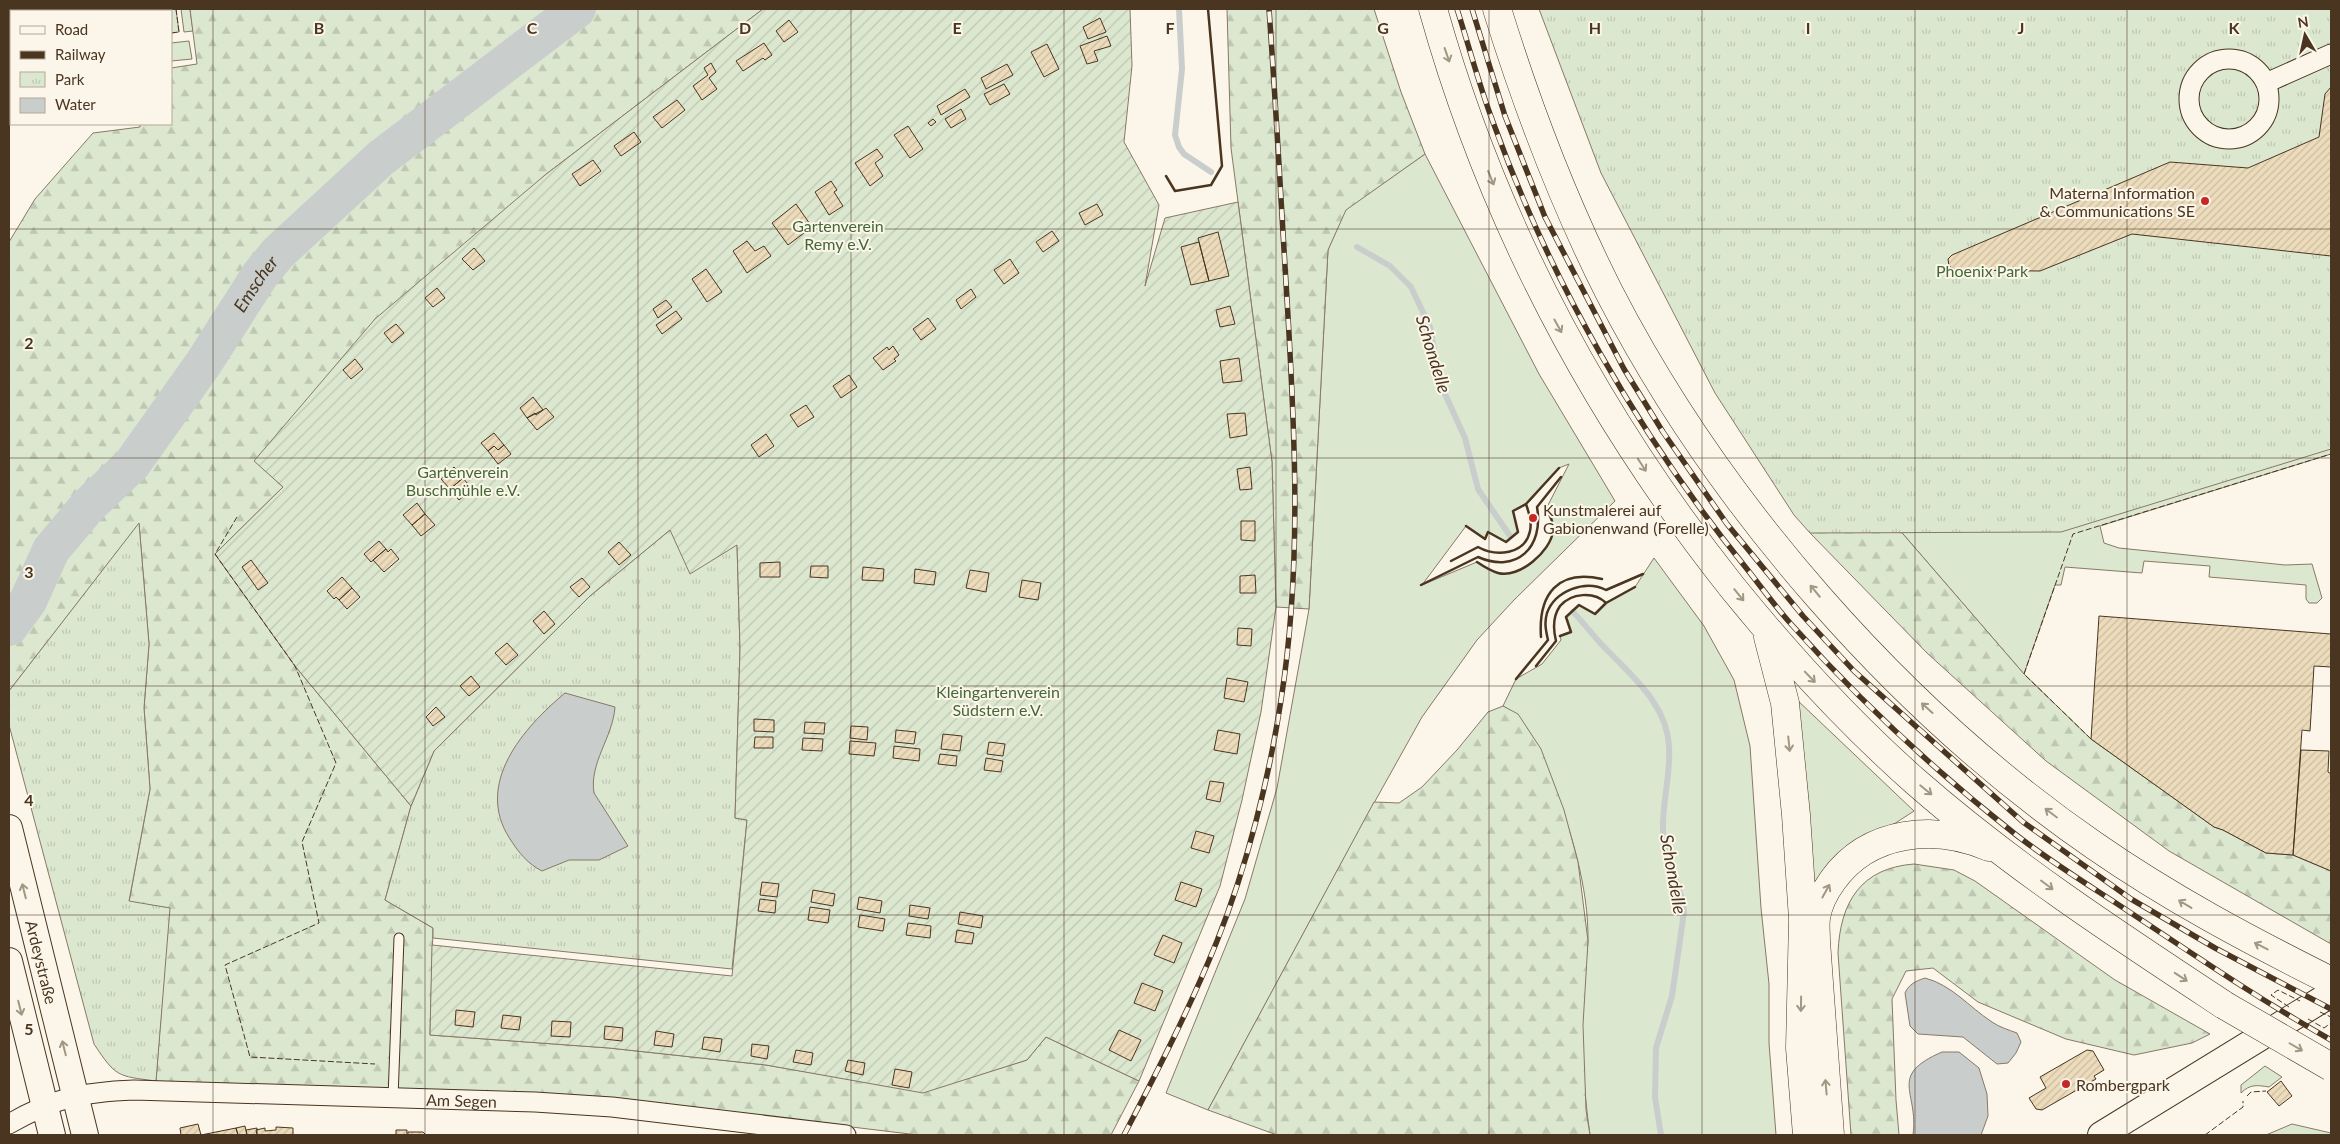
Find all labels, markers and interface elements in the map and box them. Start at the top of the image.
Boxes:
legend [10,10,172,125]
north arrow [2280,10,2330,60]
text: N [2296,12,2310,31]
text: B [314,18,324,37]
text: C [527,18,538,37]
text: D [739,18,751,37]
text: E [952,18,962,37]
text: F [1165,18,1175,37]
text: G [1377,18,1389,37]
text: H [1589,18,1601,37]
text: I [1806,18,1810,37]
text: J [2018,18,2024,37]
text: K [2229,18,2241,37]
text: Road [55,20,88,38]
text: Railway [55,45,106,63]
one-way arrow [1442,47,1452,63]
text: Park [55,70,85,88]
text: Water [55,95,96,113]
one-way arrow [1487,170,1497,185]
place label: Materna Information & Communications SE [2040,183,2195,220]
marker: Materna Information & Communications SE [2199,195,2211,207]
park label: Gartenverein Remy e.V. [792,216,884,253]
water label: Emscher [228,250,283,316]
park label: Phoenix Park [1936,261,2029,280]
water label: Schondelle [1412,312,1456,396]
one-way arrow [1554,318,1564,333]
text: 2 [24,333,34,352]
one-way arrow [1637,458,1648,472]
park label: Gartenverein Buschmühle e.V. [406,462,520,499]
place label: Kunstmalerei auf Gabionenwand (Forelle) [1543,500,1709,537]
marker: Kunstmalerei auf Gabionenwand (Forelle) [1527,512,1539,524]
text: 3 [24,562,34,581]
one-way arrow [1809,585,1820,598]
one-way arrow [1734,589,1745,602]
one-way arrow [1804,671,1816,684]
park label: Kleingartenverein Südstern e.V. [936,682,1060,719]
one-way arrow [1920,702,1933,714]
one-way arrow [1785,736,1794,752]
one-way arrow [1920,785,1933,796]
text: 4 [24,790,34,809]
one-way arrow [2044,808,2058,818]
water label: Schondelle [1656,832,1692,916]
one-way arrow [2040,880,2054,890]
one-way arrow [19,883,28,899]
one-way arrow [1821,884,1831,899]
one-way arrow [2179,899,2193,909]
street label: Ardeystraße [23,918,62,1006]
one-way arrow [2254,941,2269,951]
one-way arrow [2174,972,2188,982]
one-way arrow [1796,996,1806,1012]
one-way arrow [16,1000,25,1016]
text: 5 [24,1019,34,1038]
one-way arrow [59,1041,68,1057]
one-way arrow [2289,1042,2304,1052]
place label: Rombergpark [2076,1075,2171,1094]
marker: Rombergpark [2060,1078,2072,1090]
one-way arrow [1822,1079,1831,1095]
street label: Am Segen [426,1089,497,1110]

